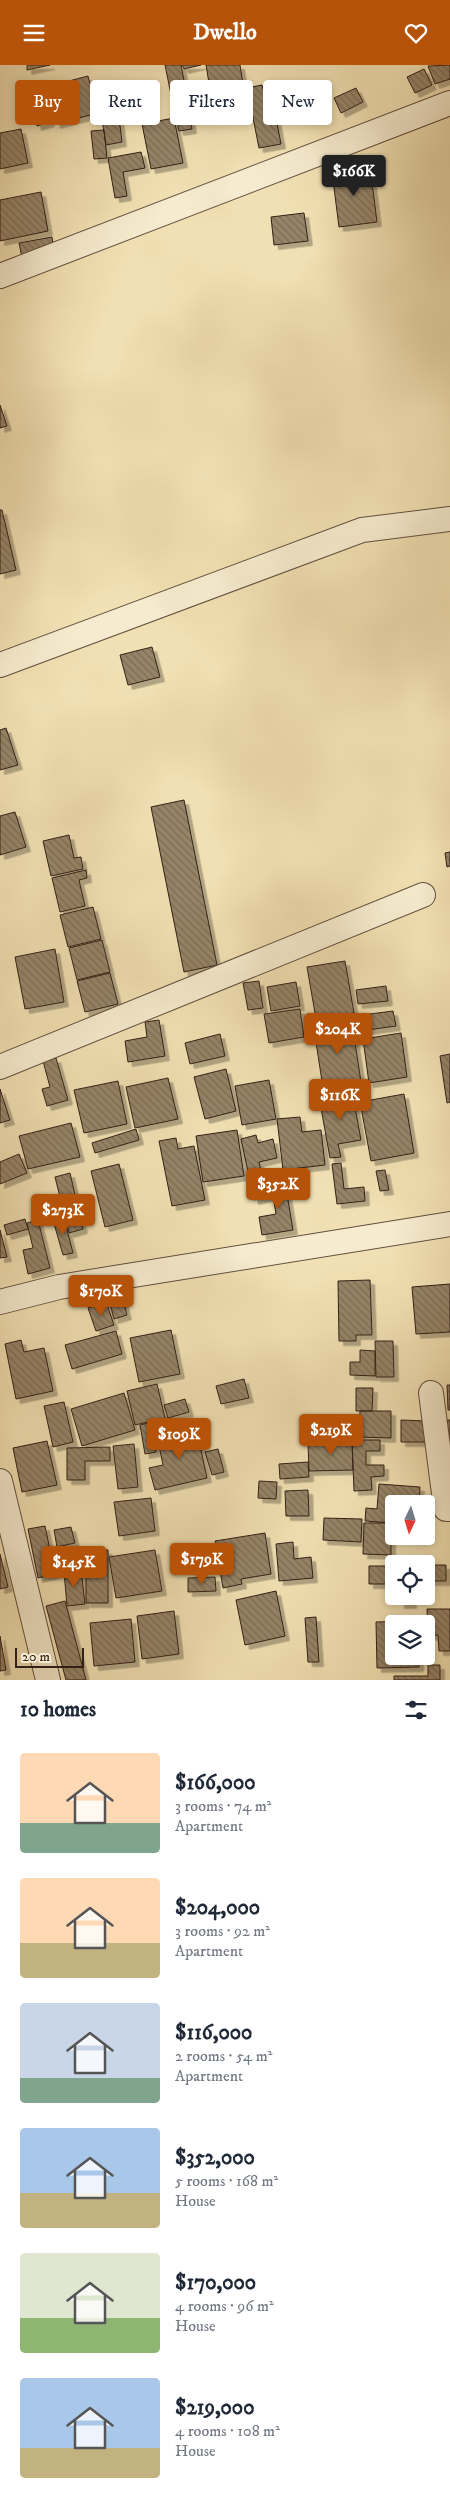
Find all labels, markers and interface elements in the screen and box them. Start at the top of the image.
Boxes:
icon: menu [20,19,48,47]
text: Dwello [193,19,257,46]
icon: heart [402,19,430,47]
chip: Buy [15,80,80,125]
chip: Rent [90,80,160,125]
chip: Filters [170,80,253,125]
chip: New [263,80,332,125]
pin: $166K [319,155,389,197]
text: $166K [333,161,375,181]
pin: $204K [303,1013,373,1055]
text: $204K [315,1019,361,1039]
pin: $116K [305,1079,375,1121]
text: $116K [320,1085,360,1105]
pin: $352K [243,1167,313,1210]
text: $352K [257,1174,299,1194]
pin: $273K [28,1193,98,1236]
text: $273K [42,1200,84,1220]
pin: $170K [66,1275,136,1317]
text: $170K [80,1281,122,1301]
pin: $219K [296,1413,366,1456]
pin: $109K [144,1417,214,1460]
text: $219K [310,1420,352,1440]
text: $109K [158,1424,200,1444]
north arrow [385,1495,435,1545]
map controls [385,1495,435,1665]
pin: $179K [167,1543,237,1585]
pin: $145K [39,1545,109,1588]
text: $179K [181,1549,223,1569]
text: $145K [53,1552,95,1572]
button: locate [385,1555,435,1605]
button: layers [385,1615,435,1665]
scale bar [15,1645,84,1668]
text: 20 m [22,1648,50,1666]
icon: filters [402,1696,430,1724]
text: 10 homes [20,1697,96,1723]
text: $166,000 [175,1770,256,1796]
icon: home [60,1773,120,1833]
text: 3 rooms · 74 m² [175,1796,272,1816]
text: Apartment [175,1816,243,1836]
text: $204,000 [175,1895,260,1921]
icon: home [60,1898,120,1958]
text: 3 rooms · 92 m² [175,1921,270,1941]
text: Apartment [175,1941,243,1961]
text: $116,000 [175,2020,252,2046]
icon: home [60,2023,120,2083]
text: 2 rooms · 54 m² [175,2046,272,2066]
text: Apartment [175,2066,243,2086]
text: $352,000 [175,2145,255,2171]
icon: home [60,2148,120,2208]
text: 5 rooms · 168 m² [175,2171,278,2191]
text: House [175,2191,216,2211]
text: $170,000 [175,2270,256,2296]
icon: home [60,2273,120,2333]
text: 4 rooms · 96 m² [175,2296,274,2316]
text: House [175,2316,216,2336]
text: $219,000 [175,2395,254,2421]
icon: home [60,2398,120,2458]
text: 4 rooms · 108 m² [175,2421,280,2441]
text: House [175,2441,216,2461]

